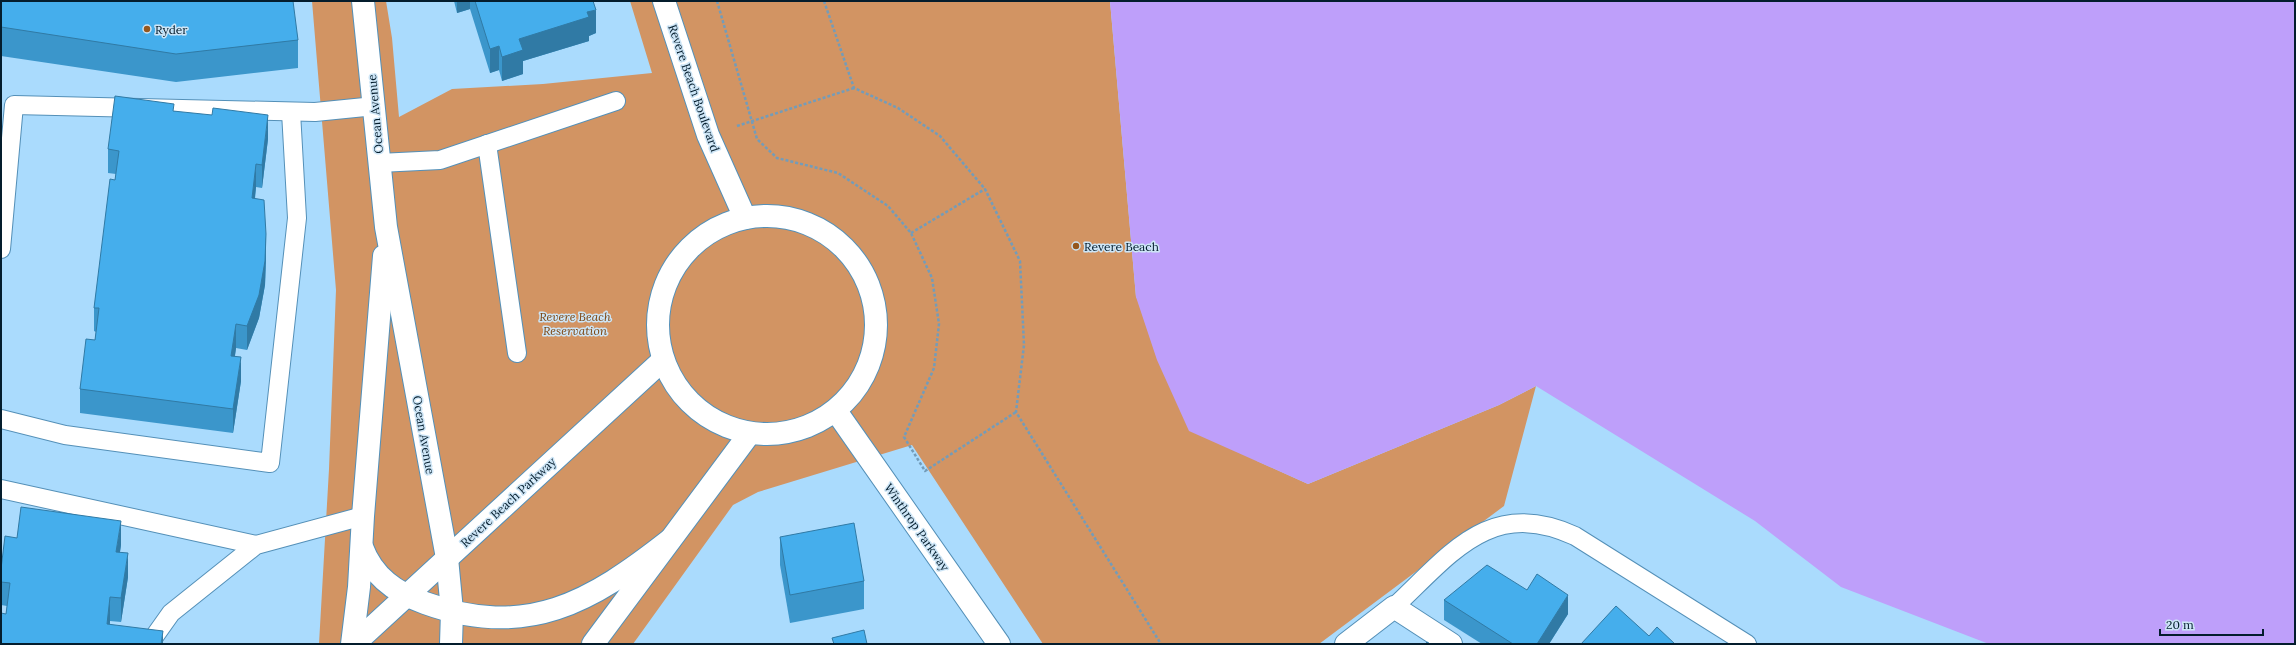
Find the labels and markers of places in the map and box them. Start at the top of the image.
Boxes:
place label: Ryder [155,22,188,37]
marker: Ryder [142,24,152,34]
place label: Revere Beach [1084,239,1159,254]
marker: Revere Beach [1071,241,1081,251]

